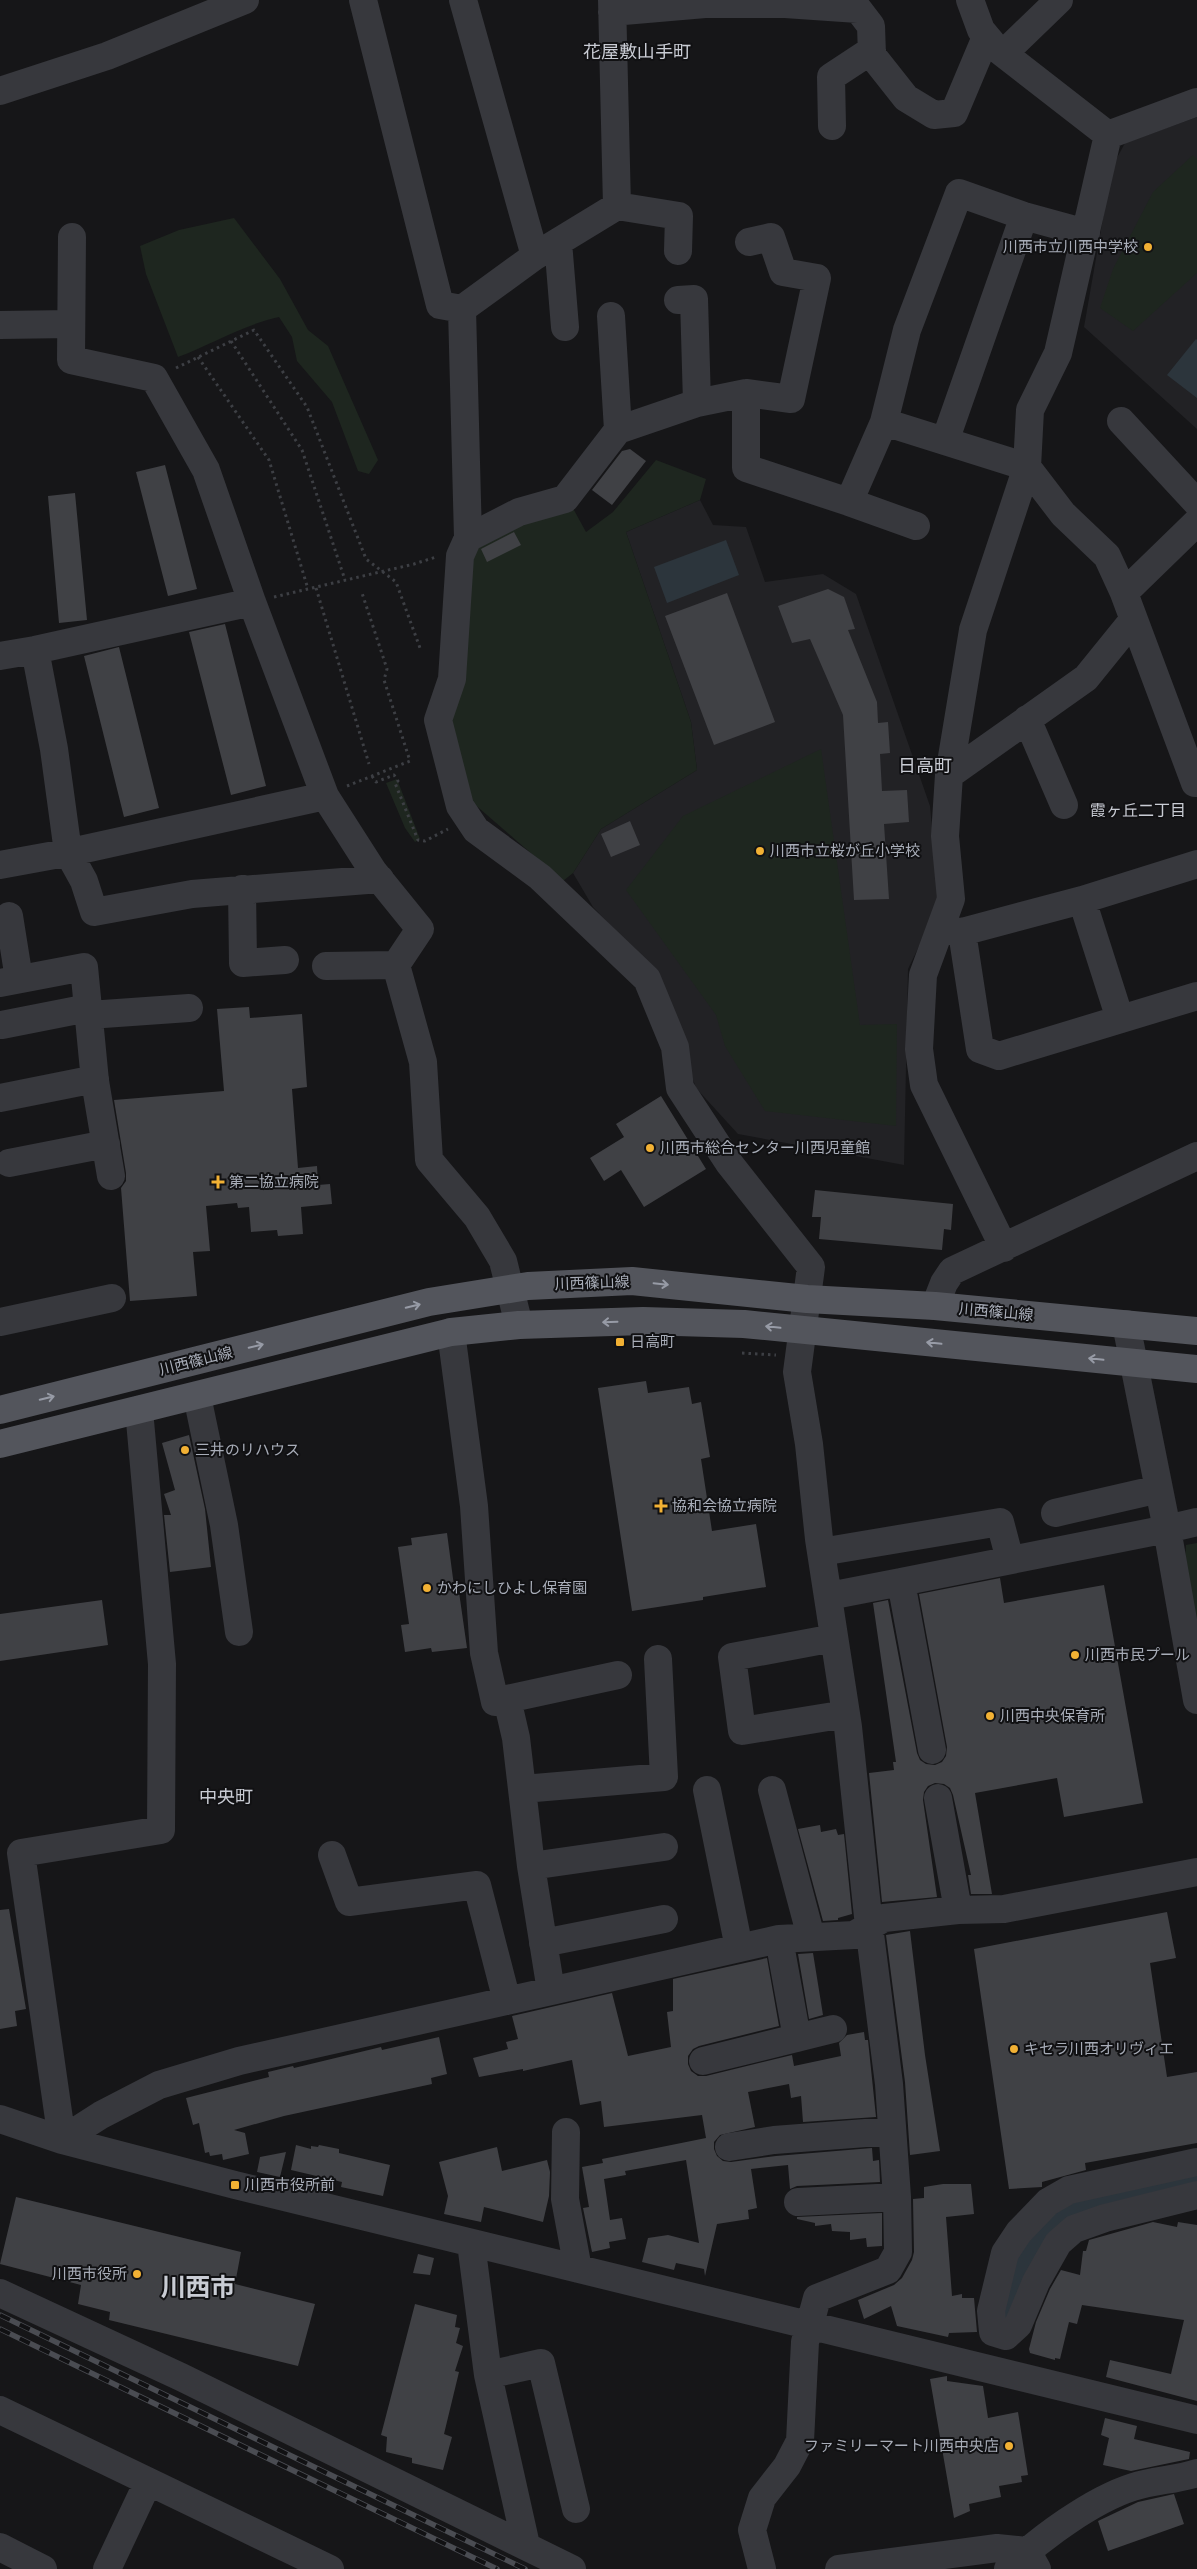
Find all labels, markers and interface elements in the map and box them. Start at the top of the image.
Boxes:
district label: 花屋敷山手町 [583,41,691,63]
place label: 川西市立川西中学校 [1003,238,1138,256]
marker: 川西市立川西中学校 [1142,241,1154,253]
district label: 日高町 [898,755,952,777]
district label: 霞ヶ丘二丁目 [1090,801,1186,820]
place label: 川西市立桜が丘小学校 [770,842,920,860]
marker: 川西市立桜が丘小学校 [754,845,766,857]
place label: 川西市総合センター川西児童館 [660,1139,870,1157]
marker: 川西市総合センター川西児童館 [644,1142,656,1154]
place label: 第二協立病院 [229,1173,319,1191]
marker: 第二協立病院 [211,1175,225,1189]
street label: 川西篠山線 [554,1273,630,1293]
one-way arrow [653,1279,669,1289]
street label: 川西篠山線 [958,1300,1034,1324]
one-way arrow [405,1301,421,1310]
one-way arrow [603,1318,619,1327]
one-way arrow [765,1322,781,1332]
place label: 日高町 [630,1333,675,1351]
marker: 日高町 [614,1336,626,1348]
one-way arrow [927,1338,943,1348]
one-way arrow [247,1341,263,1350]
street label: 川西篠山線 [157,1343,235,1379]
one-way arrow [1088,1354,1104,1364]
one-way arrow [39,1393,55,1403]
place label: 三井のリハウス [195,1441,300,1459]
marker: 三井のリハウス [179,1444,191,1456]
place label: 協和会協立病院 [672,1497,777,1515]
marker: 協和会協立病院 [654,1499,668,1513]
place label: かわにしひよし保育園 [437,1579,587,1597]
marker: かわにしひよし保育園 [421,1582,433,1594]
place label: 川西市民プール [1085,1646,1190,1664]
marker: 川西市民プール [1069,1649,1081,1661]
place label: 川西中央保育所 [1000,1707,1105,1725]
marker: 川西中央保育所 [984,1710,996,1722]
district label: 中央町 [199,1786,253,1808]
place label: キセラ川西オリヴィエ [1024,2040,1174,2058]
marker: キセラ川西オリヴィエ [1008,2043,1020,2055]
place label: 川西市役所前 [245,2176,335,2194]
marker: 川西市役所前 [229,2179,241,2191]
place label: 川西市役所 [52,2265,127,2283]
marker: 川西市役所 [131,2268,143,2280]
district label: 川西市 [160,2272,236,2302]
place label: ファミリーマート川西中央店 [804,2437,999,2455]
marker: ファミリーマート川西中央店 [1003,2440,1015,2452]

